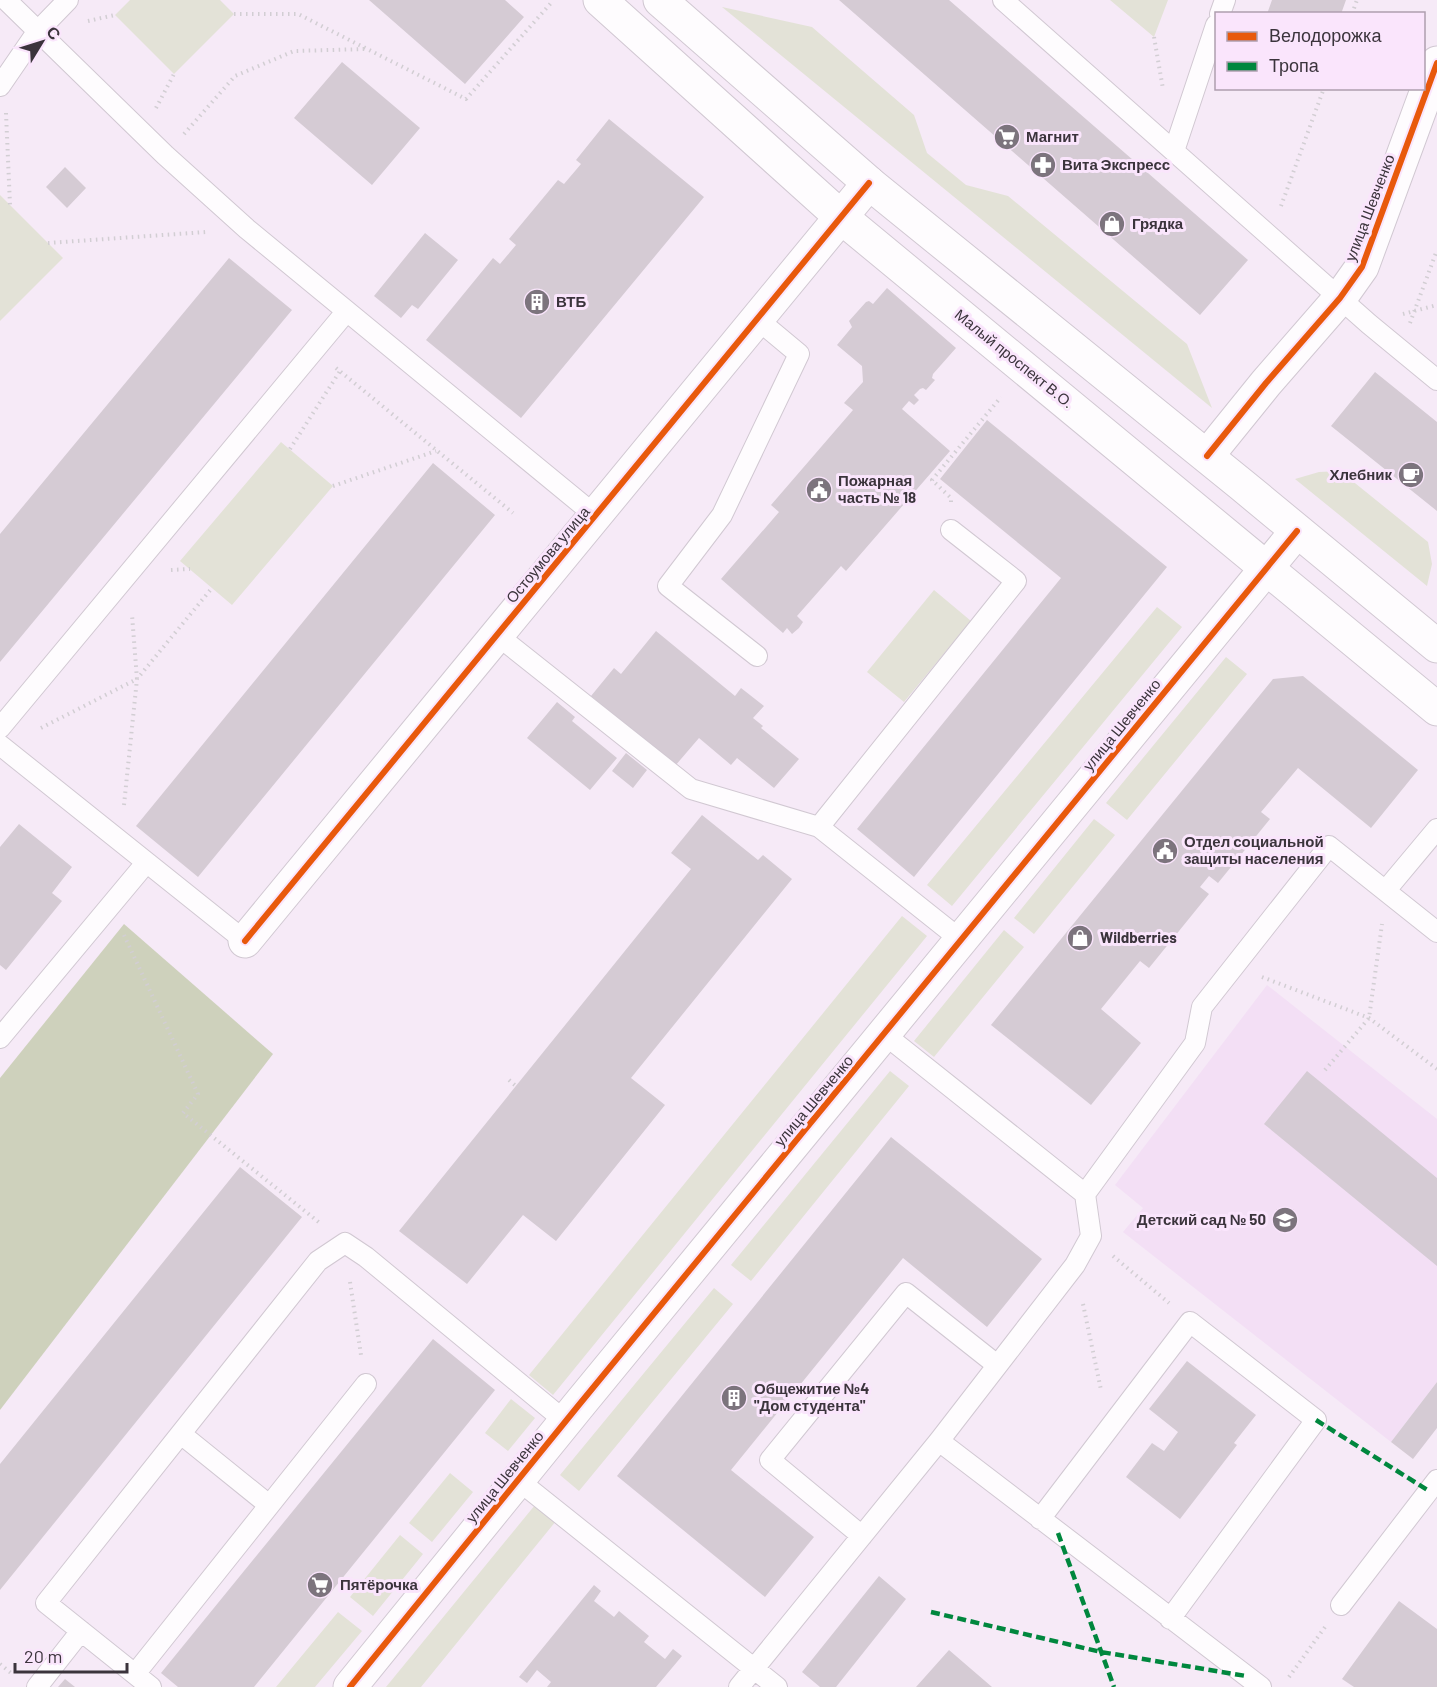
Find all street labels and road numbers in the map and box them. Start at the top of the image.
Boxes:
street label: улица Шевченко [1340,152,1398,264]
street label: Малый проспект В.О. [952,305,1078,412]
street label: Остоумова улица [502,502,593,606]
street label: улица Шевченко [1079,675,1164,774]
street label: улица Шевченко [770,1051,856,1149]
street label: улица Шевченко [462,1427,547,1526]

